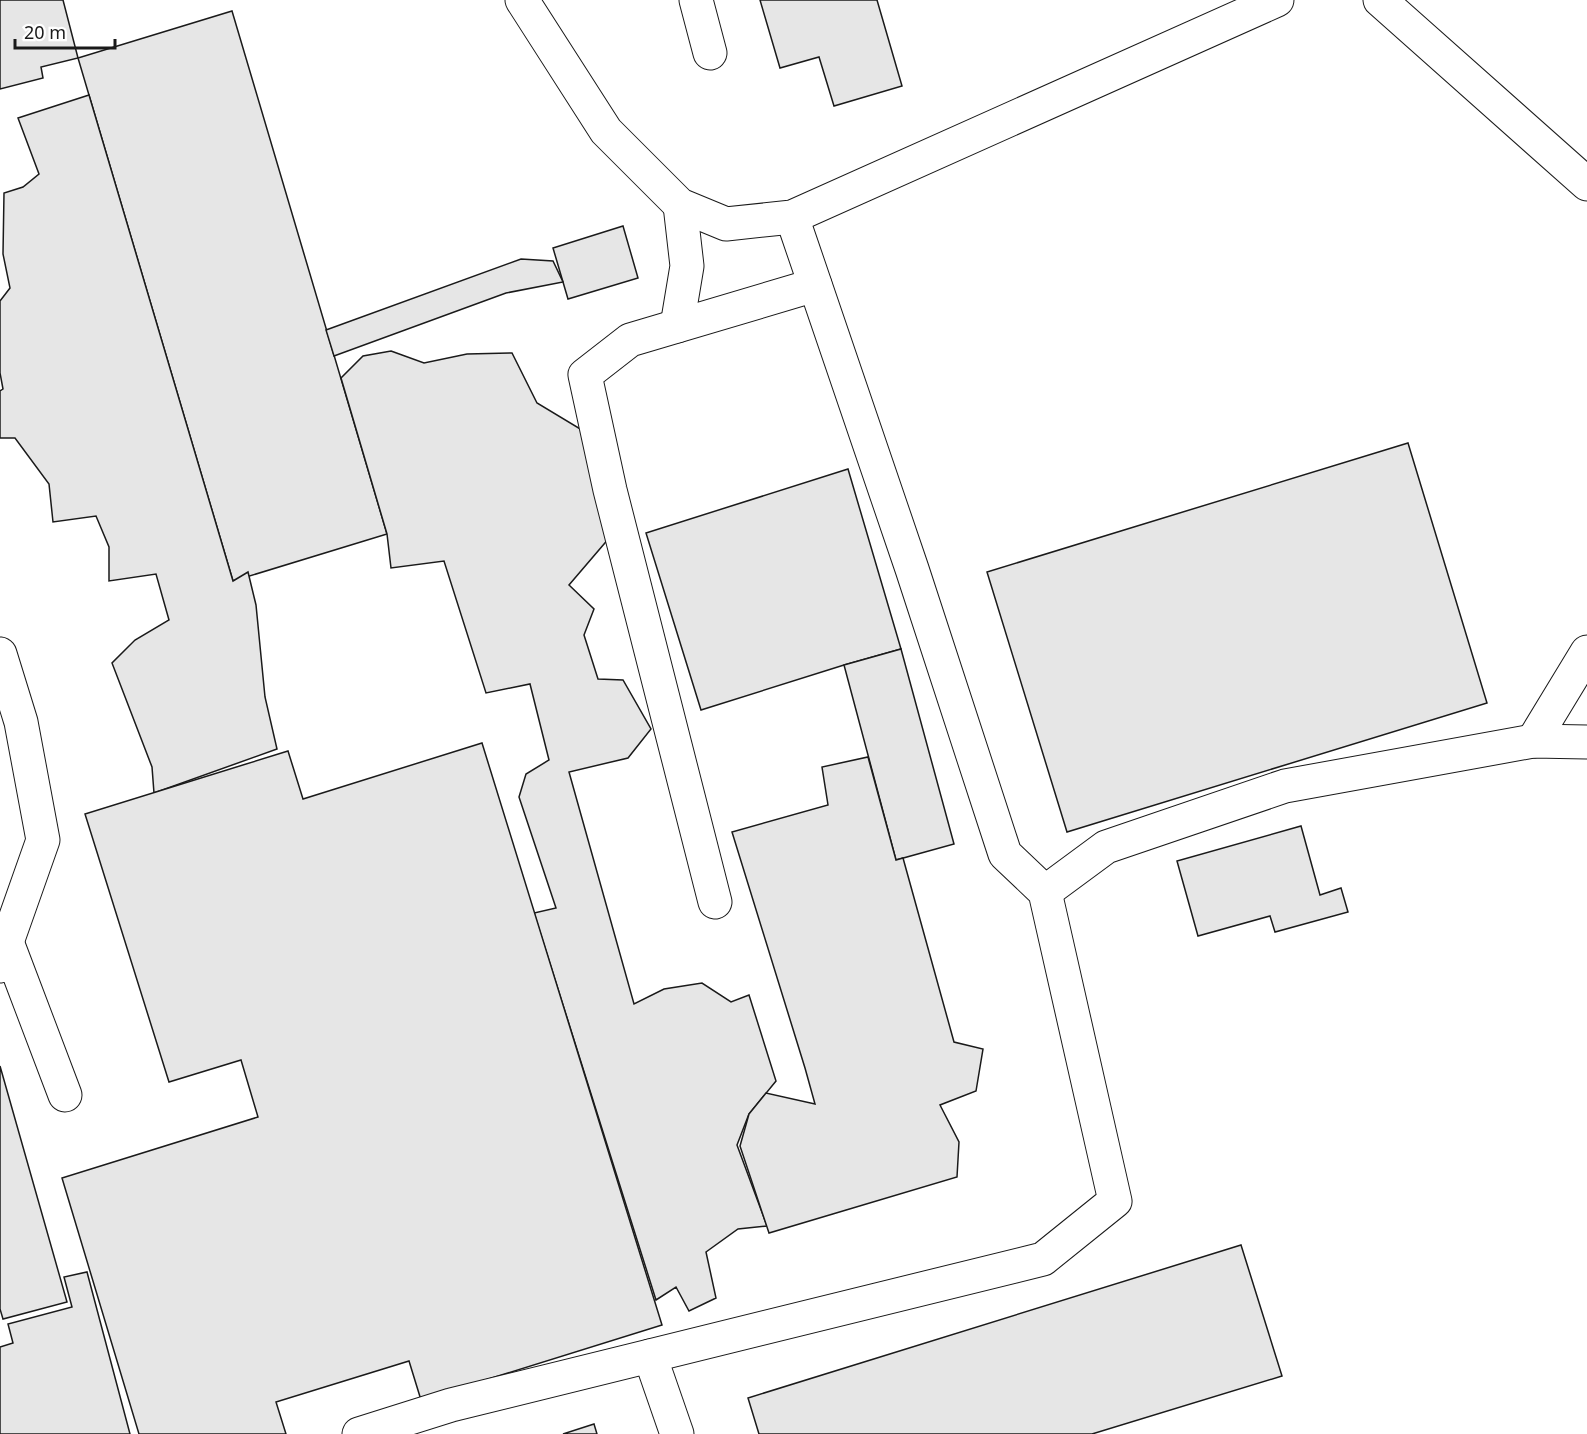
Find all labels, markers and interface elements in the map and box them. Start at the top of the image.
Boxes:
scale bar [15,12,116,50]
text: 20 m [24,20,66,44]

